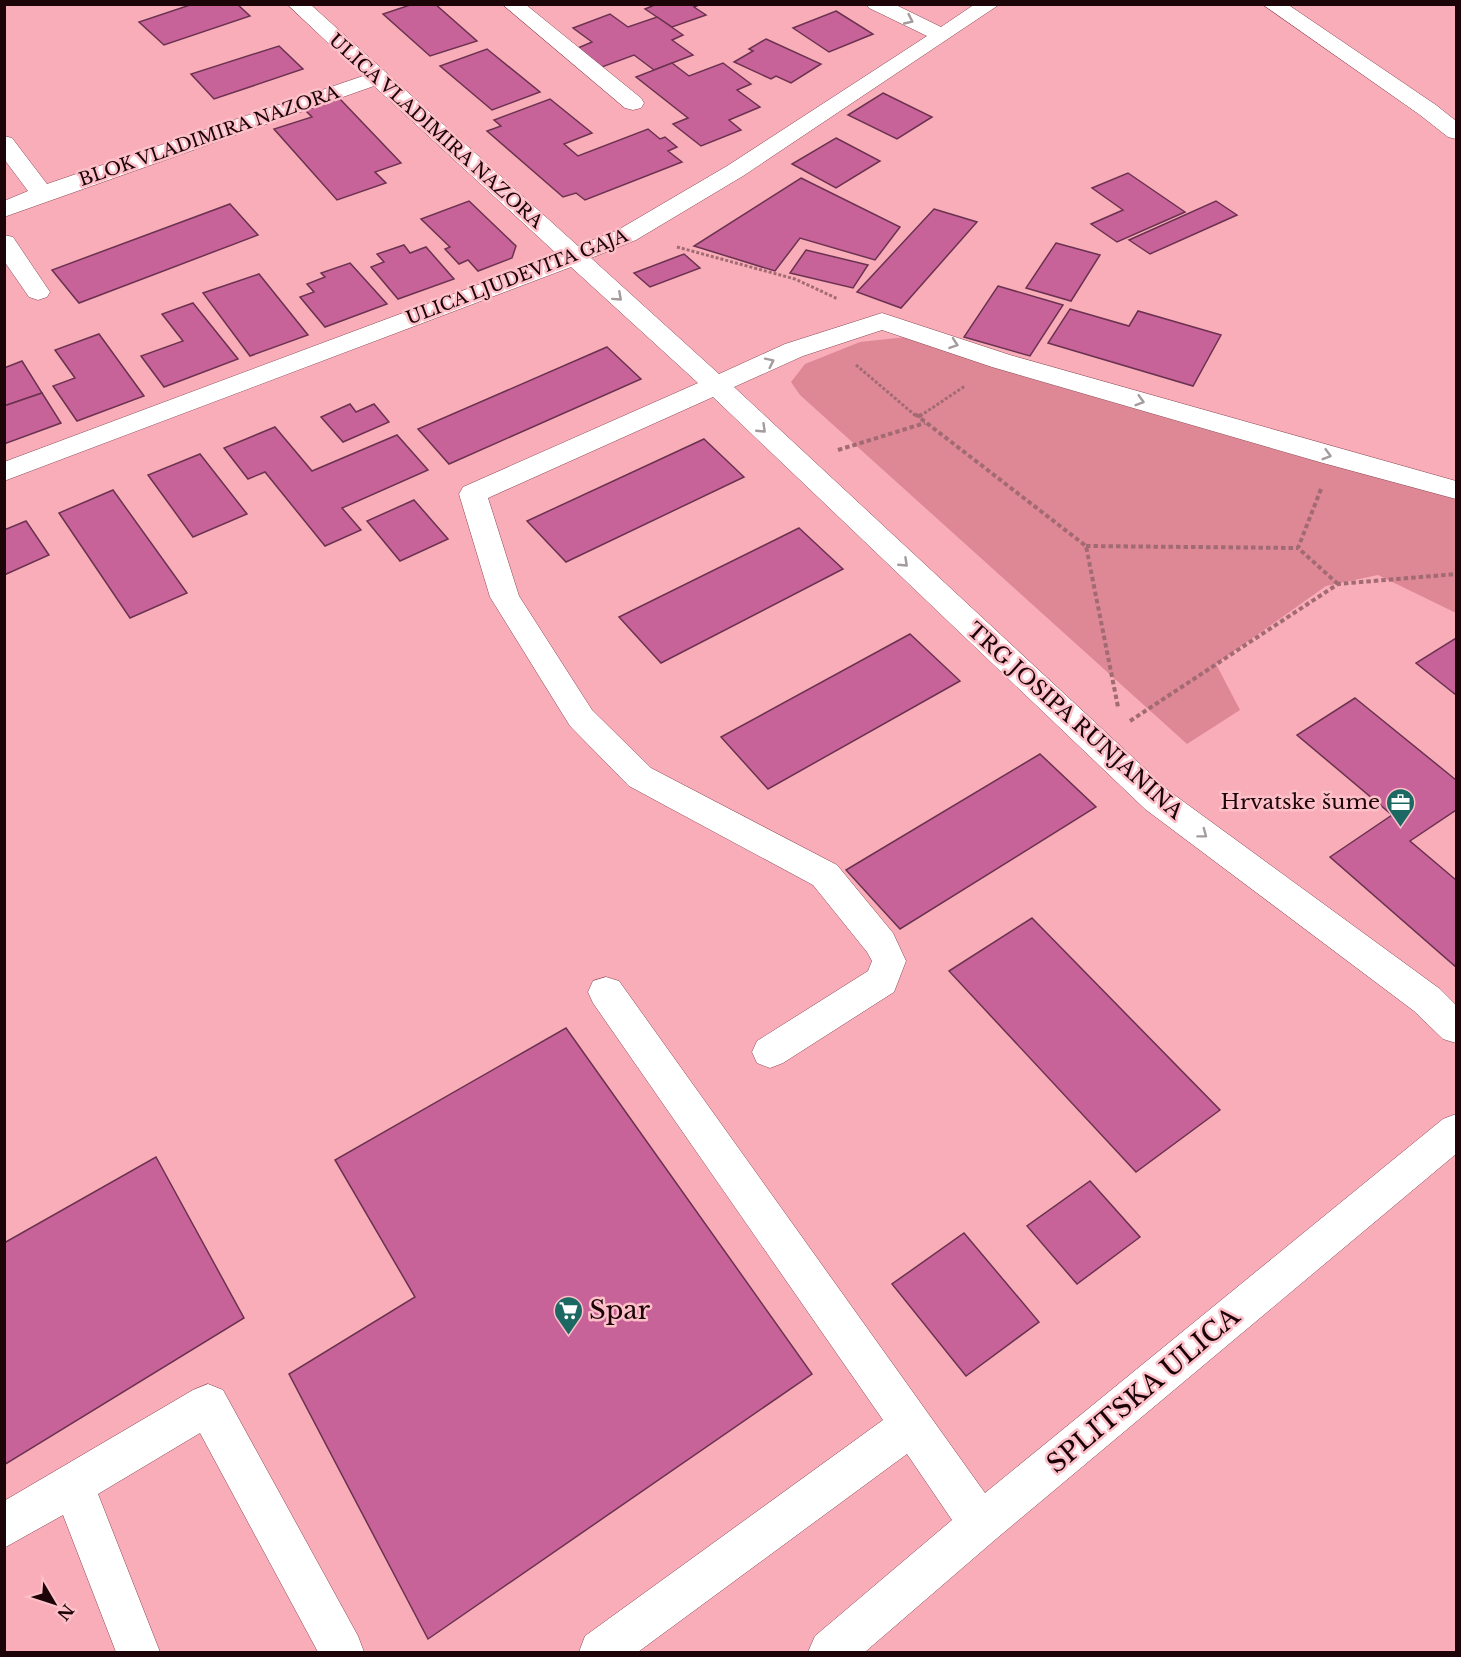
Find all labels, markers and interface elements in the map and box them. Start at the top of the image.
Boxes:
one-way arrow [902,12,913,24]
street label: ULICA VLADIMIRA NAZORA [324,29,548,234]
street label: BLOK VLADIMIRA NAZORA [76,81,343,191]
street label: ULICA LJUDEVITA GAJA [403,224,632,330]
one-way arrow [611,290,622,301]
one-way arrow [948,337,959,350]
one-way arrow [764,357,775,369]
one-way arrow [1134,394,1145,406]
one-way arrow [755,422,765,433]
one-way arrow [1322,448,1332,460]
one-way arrow [896,555,907,566]
street label: TRG JOSIPA RUNJANINA [962,617,1189,825]
office icon: Hrvatske šume [1385,786,1417,828]
place label: Hrvatske šume [1220,789,1380,815]
one-way arrow [1197,827,1208,838]
supermarket icon: Spar [552,1294,584,1336]
place label: Spar [589,1294,651,1326]
street label: SPLITSKA ULICA [1040,1300,1246,1480]
north arrow [24,1573,84,1633]
text: N [53,1600,78,1625]

